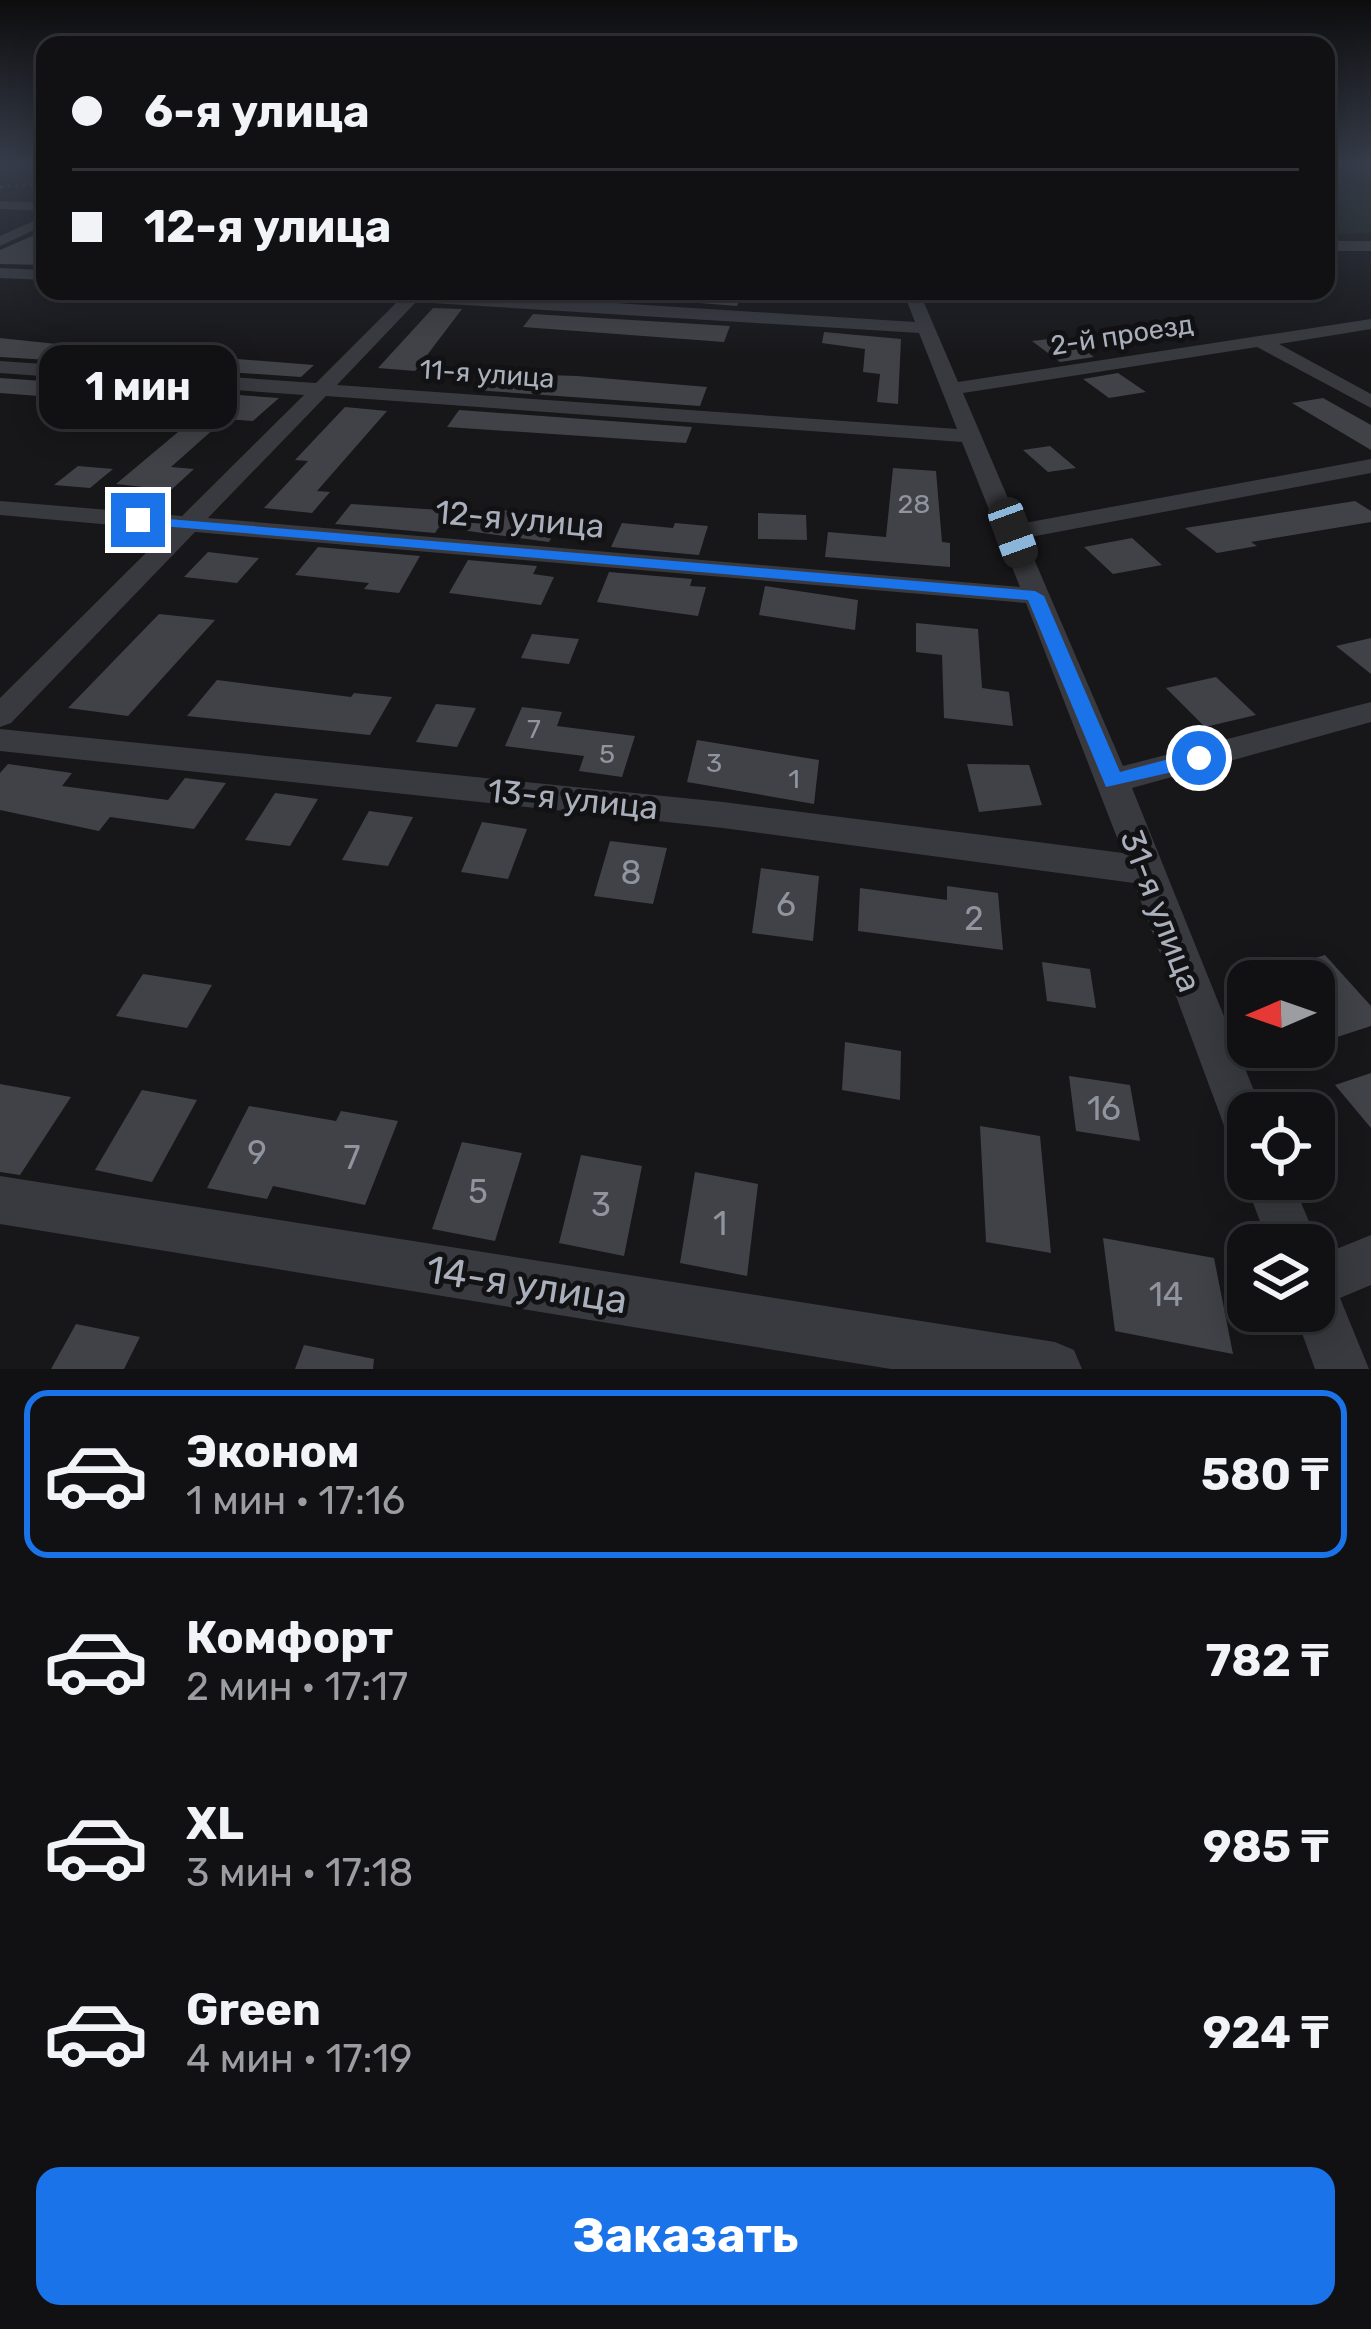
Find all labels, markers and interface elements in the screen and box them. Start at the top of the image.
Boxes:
text: 6-я улица [144,85,370,138]
text: 12-я улица [144,200,391,253]
street label: 2-й проезд [1048,308,1196,362]
callout: 1 мин [39,346,237,430]
street label: 11-я улица [418,353,556,395]
text: 1 мин [85,364,191,410]
house number: 28 [897,488,931,520]
street label: 12-я улица [434,492,606,546]
route end [111,493,165,547]
car [984,493,1042,573]
house number: 7 [527,713,541,745]
route start [1172,731,1226,785]
house number: 5 [599,738,615,770]
house number: 3 [706,747,722,779]
house number: 1 [788,763,800,795]
street label: 13-я улица [486,771,660,827]
street label: 31-я улица [1112,825,1210,997]
house number: 8 [621,853,642,892]
house number: 6 [776,885,796,924]
house number: 2 [964,899,984,938]
north arrow [1227,960,1335,1068]
map controls [1227,960,1335,1332]
house number: 16 [1087,1089,1121,1128]
button: locate [1227,1092,1335,1200]
house number: 9 [247,1133,267,1172]
house number: 7 [344,1138,361,1177]
house number: 5 [468,1172,488,1211]
house number: 3 [591,1185,611,1224]
house number: 1 [713,1204,727,1243]
button: layers [1227,1224,1335,1332]
street label: 14-я улица [423,1246,631,1324]
house number: 14 [1149,1275,1183,1314]
icon: car [42,1420,150,1528]
text: Эконом [186,1425,360,1478]
text: 580 ₸ [1201,1448,1329,1501]
text: 1 мин · 17:16 [186,1478,405,1524]
icon: car [42,1606,150,1714]
text: Комфорт [186,1611,393,1664]
text: 782 ₸ [1206,1634,1329,1687]
text: 2 мин · 17:17 [186,1664,408,1710]
icon: car [42,1792,150,1900]
text: XL [186,1797,244,1850]
text: 985 ₸ [1203,1820,1329,1873]
text: 3 мин · 17:18 [186,1850,413,1896]
icon: car [42,1978,150,2086]
text: Green [186,1983,321,2036]
text: 924 ₸ [1202,2006,1329,2059]
text: 4 мин · 17:19 [186,2036,412,2082]
button: Заказать [36,2167,1335,2305]

